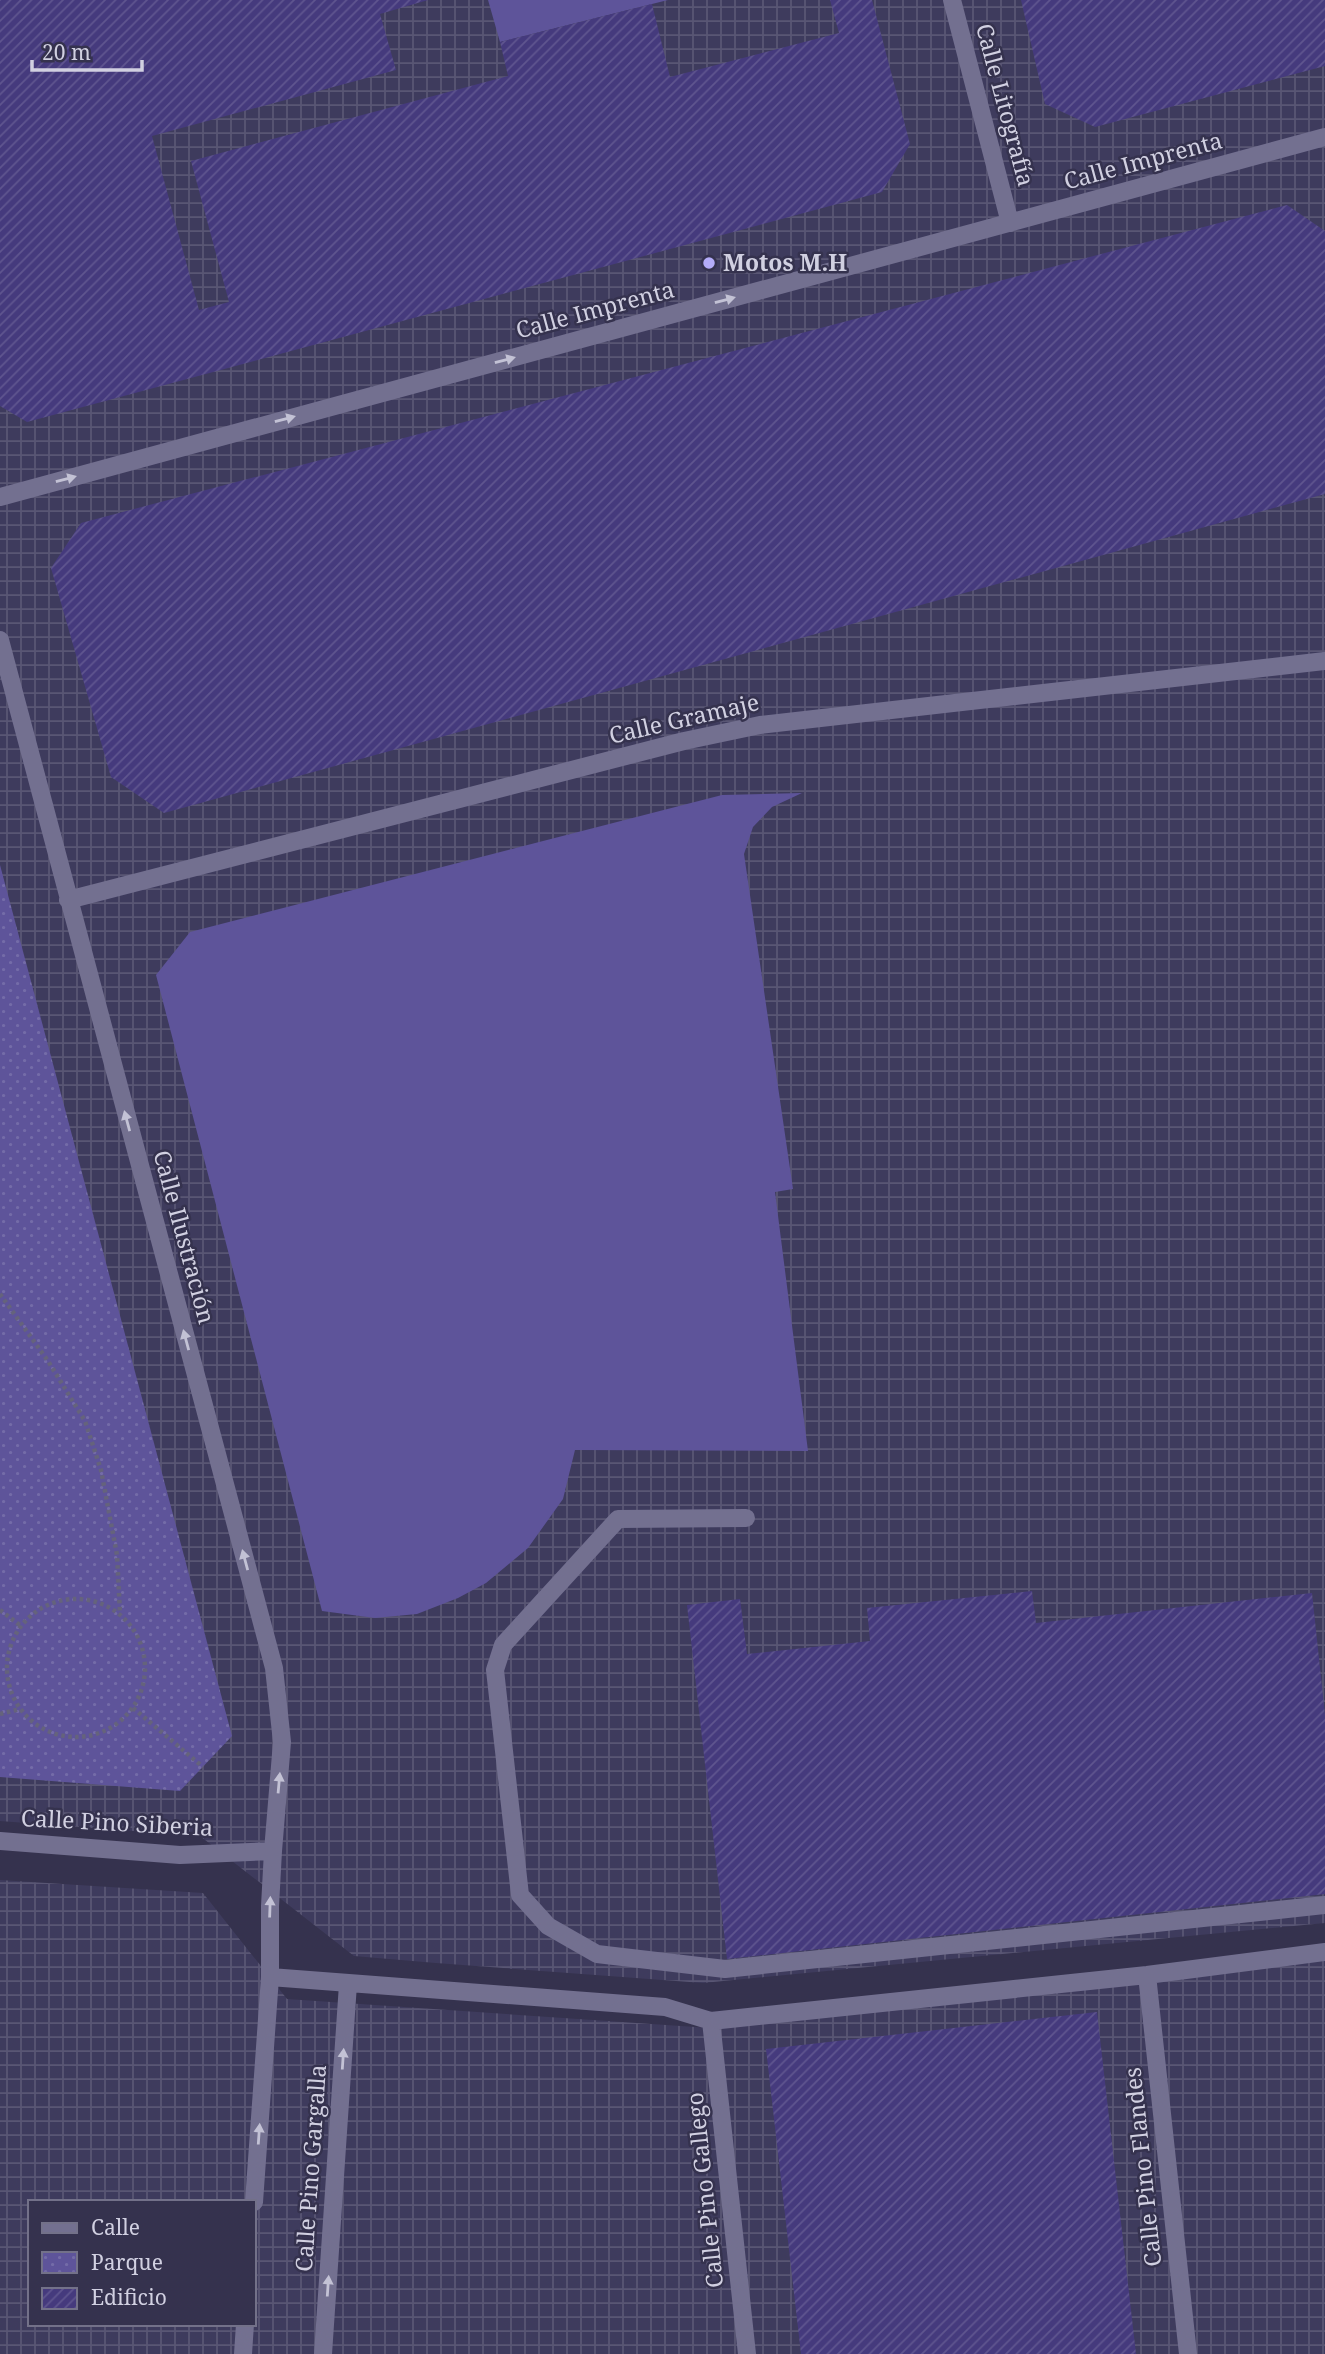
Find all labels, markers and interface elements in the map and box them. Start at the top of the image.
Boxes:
street label: Calle Litografía [969,20,1043,190]
scale bar [32,28,142,72]
text: 20 m [42,38,91,66]
street label: Calle Imprenta [1060,123,1226,197]
place label: Motos M.H [723,246,847,278]
marker: Motos M.H [701,255,717,271]
street label: Calle Imprenta [512,272,678,346]
one-way arrow [714,294,736,305]
one-way arrow [495,354,516,364]
one-way arrow [275,413,297,424]
one-way arrow [56,473,77,483]
street label: Calle Gramaje [606,685,762,751]
one-way arrow [121,1109,132,1131]
street label: Calle Ilustración [146,1146,224,1327]
one-way arrow [180,1329,191,1351]
one-way arrow [239,1549,250,1571]
one-way arrow [274,1772,285,1794]
street label: Calle Pino Siberia [20,1801,214,1843]
one-way arrow [264,1895,276,1917]
one-way arrow [338,2048,349,2070]
street label: Calle Pino Gargalla [287,2063,333,2273]
street label: Calle Pino Flandes [1116,2066,1168,2268]
street label: Calle Pino Gallego [678,2091,730,2290]
one-way arrow [253,2122,264,2144]
legend [28,2200,256,2326]
text: Calle [91,2213,140,2241]
text: Parque [91,2248,163,2276]
one-way arrow [323,2275,334,2297]
text: Edificio [91,2283,167,2311]

